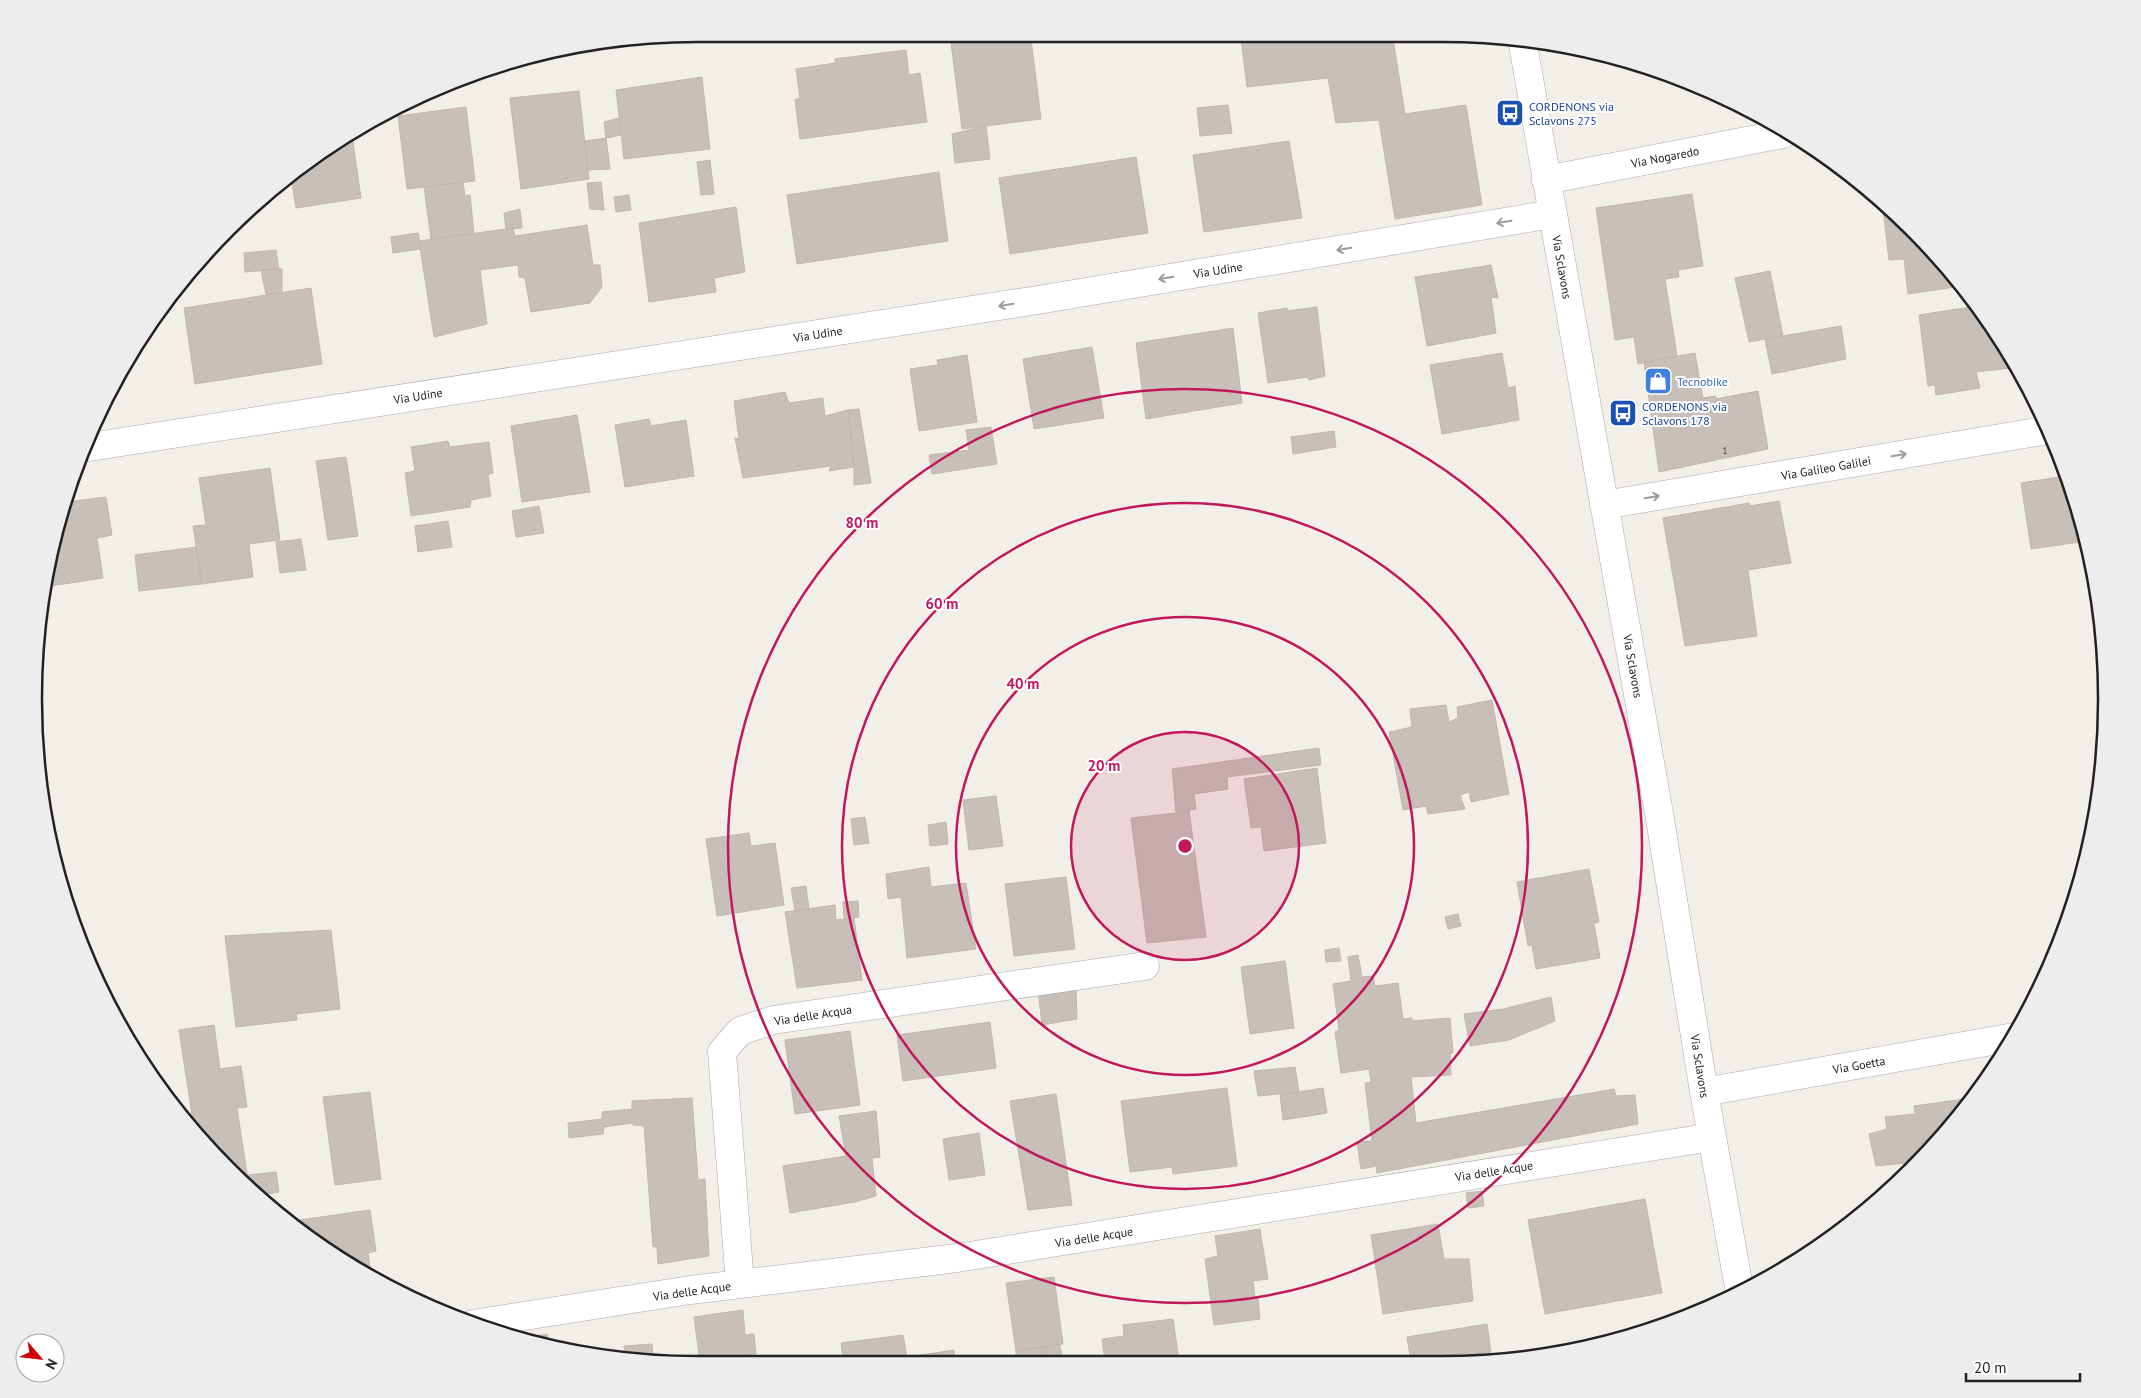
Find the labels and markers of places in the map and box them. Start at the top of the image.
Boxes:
bus stop icon: CORDENONS via Sclavons 275 [1495,98,1525,128]
place label: CORDENONS via Sclavons 275 [1529,99,1614,128]
shop icon: Tecnobike [1643,366,1673,396]
place label: Tecnobike [1677,374,1728,389]
bus stop icon: CORDENONS via Sclavons 178 [1608,398,1638,428]
place label: CORDENONS via Sclavons 178 [1642,399,1727,428]
centre of rings [1176,837,1194,855]

